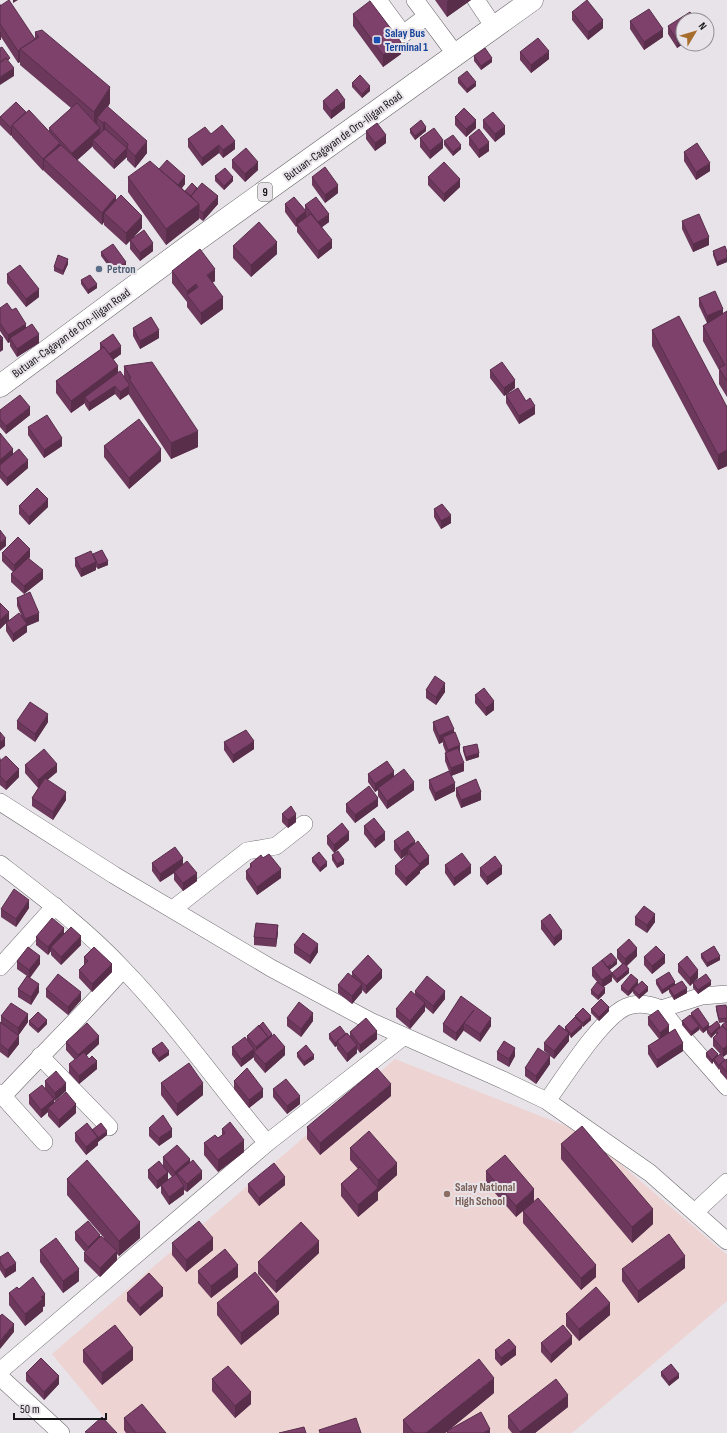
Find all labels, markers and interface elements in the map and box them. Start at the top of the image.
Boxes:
north arrow [675,12,715,52]
text: N [696,20,709,33]
place label: Salay Bus Terminal 1 [385,26,428,55]
marker: Salay Bus Terminal 1 [372,35,382,45]
street label: Butuan-Cagayan de Oro-Iligan Road [281,88,405,184]
road number: 9 [258,183,272,201]
place label: Petron [107,262,136,277]
marker: Petron [94,264,104,274]
street label: Butuan-Cagayan de Oro-Iligan Road [9,285,133,381]
place label: Salay National High School [455,1180,515,1209]
marker: Salay National High School [442,1189,452,1199]
scale bar [14,1395,106,1421]
text: 50 m [20,1402,40,1417]

